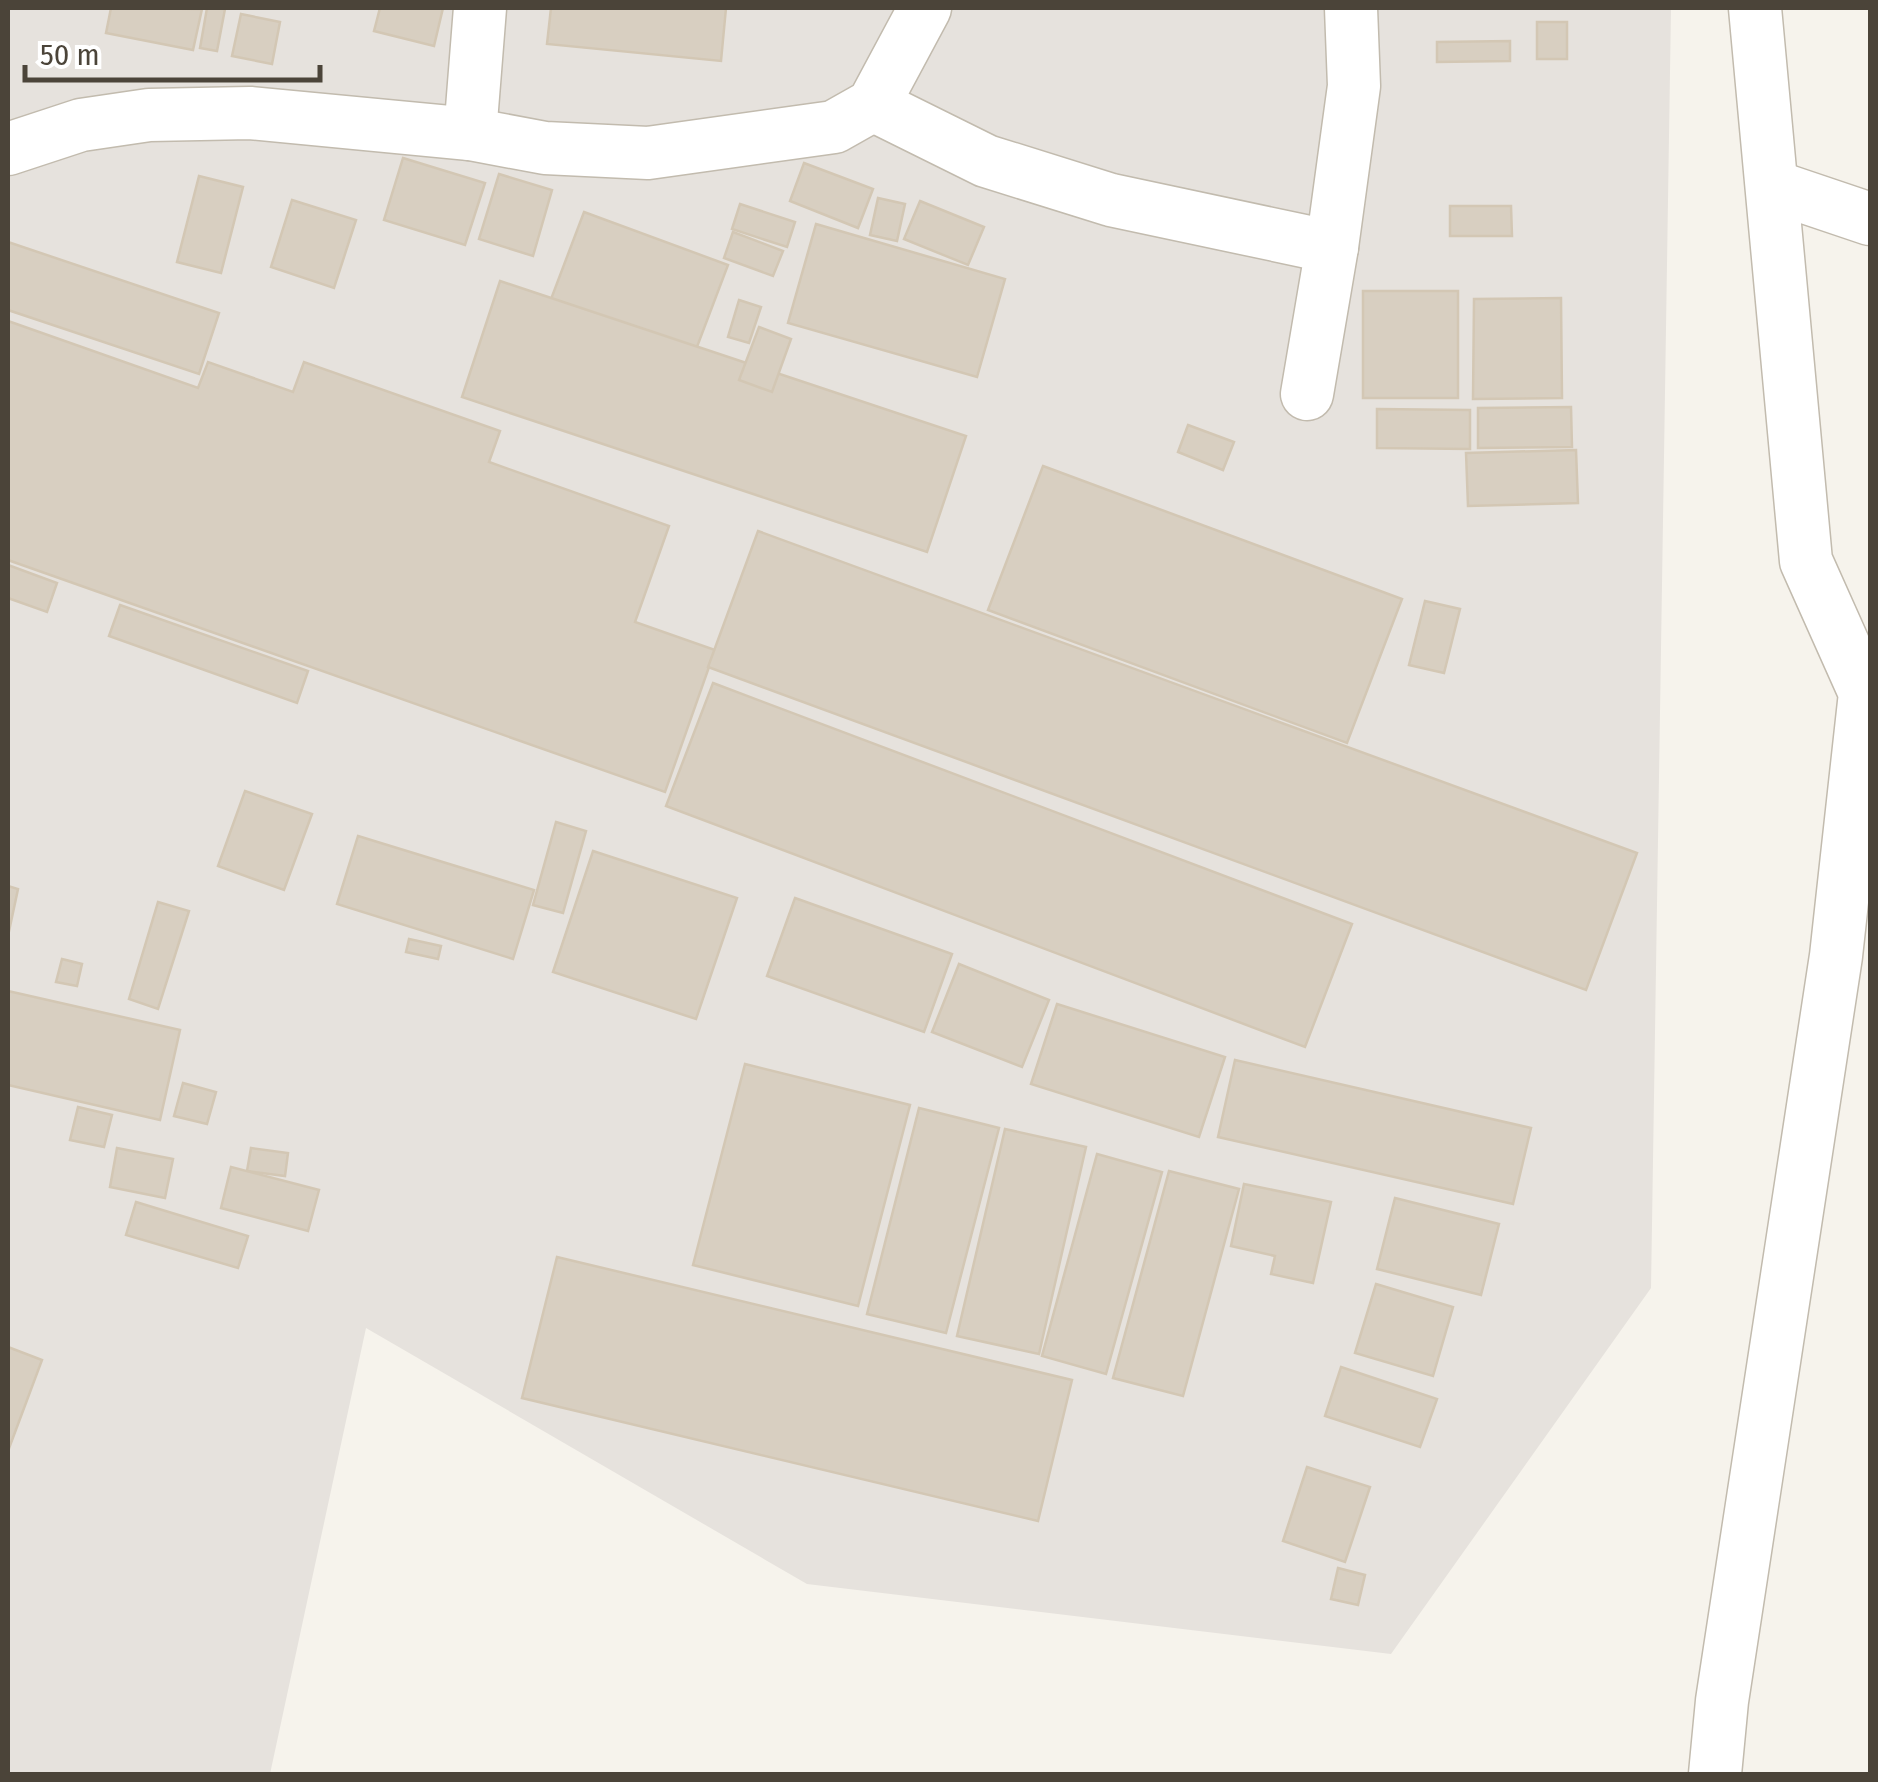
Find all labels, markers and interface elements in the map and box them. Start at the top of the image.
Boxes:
scale bar [25,20,320,82]
text: 50 m [40,37,100,73]

